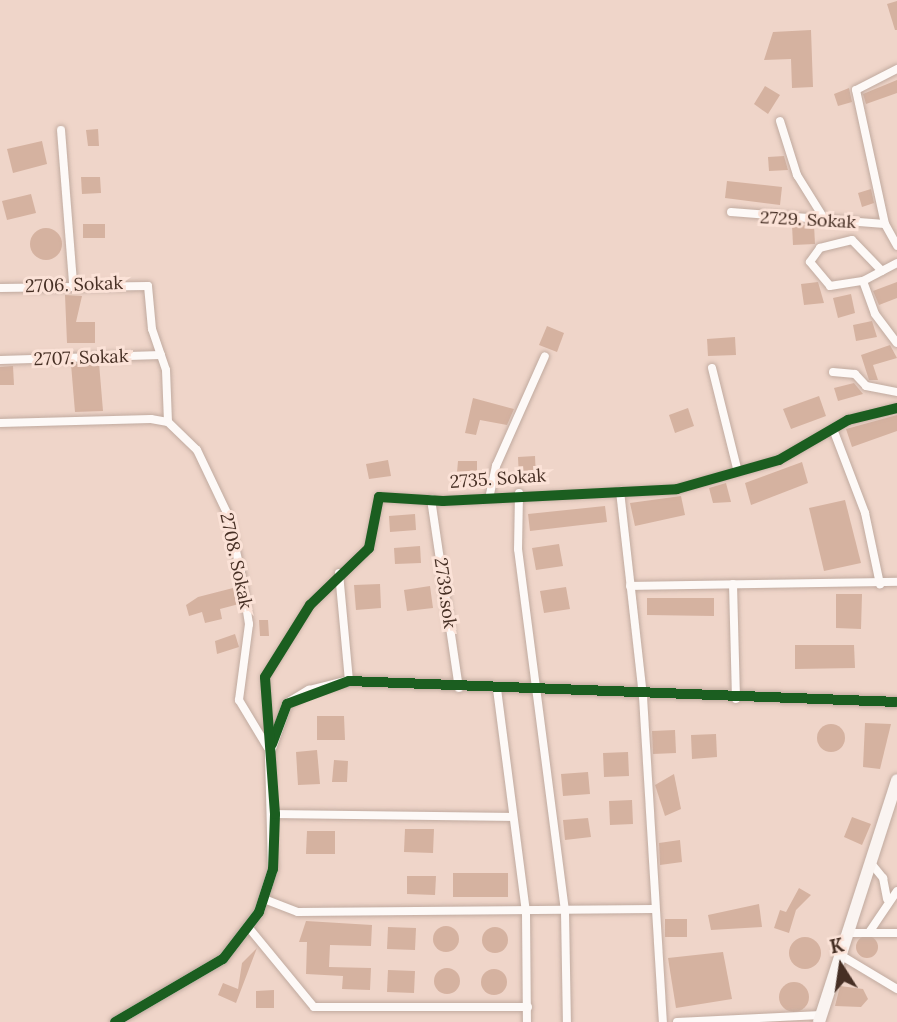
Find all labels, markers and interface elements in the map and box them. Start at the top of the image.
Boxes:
street label: 2729. Sokak [759,207,857,233]
street label: 2706. Sokak [25,272,123,298]
street label: 2707. Sokak [33,346,129,370]
street label: 2735. Sokak [449,465,547,493]
street label: 2708. Sokak [215,511,257,611]
street label: 2739.sok [429,556,461,630]
north arrow [806,931,876,1001]
text: K [828,932,846,959]

